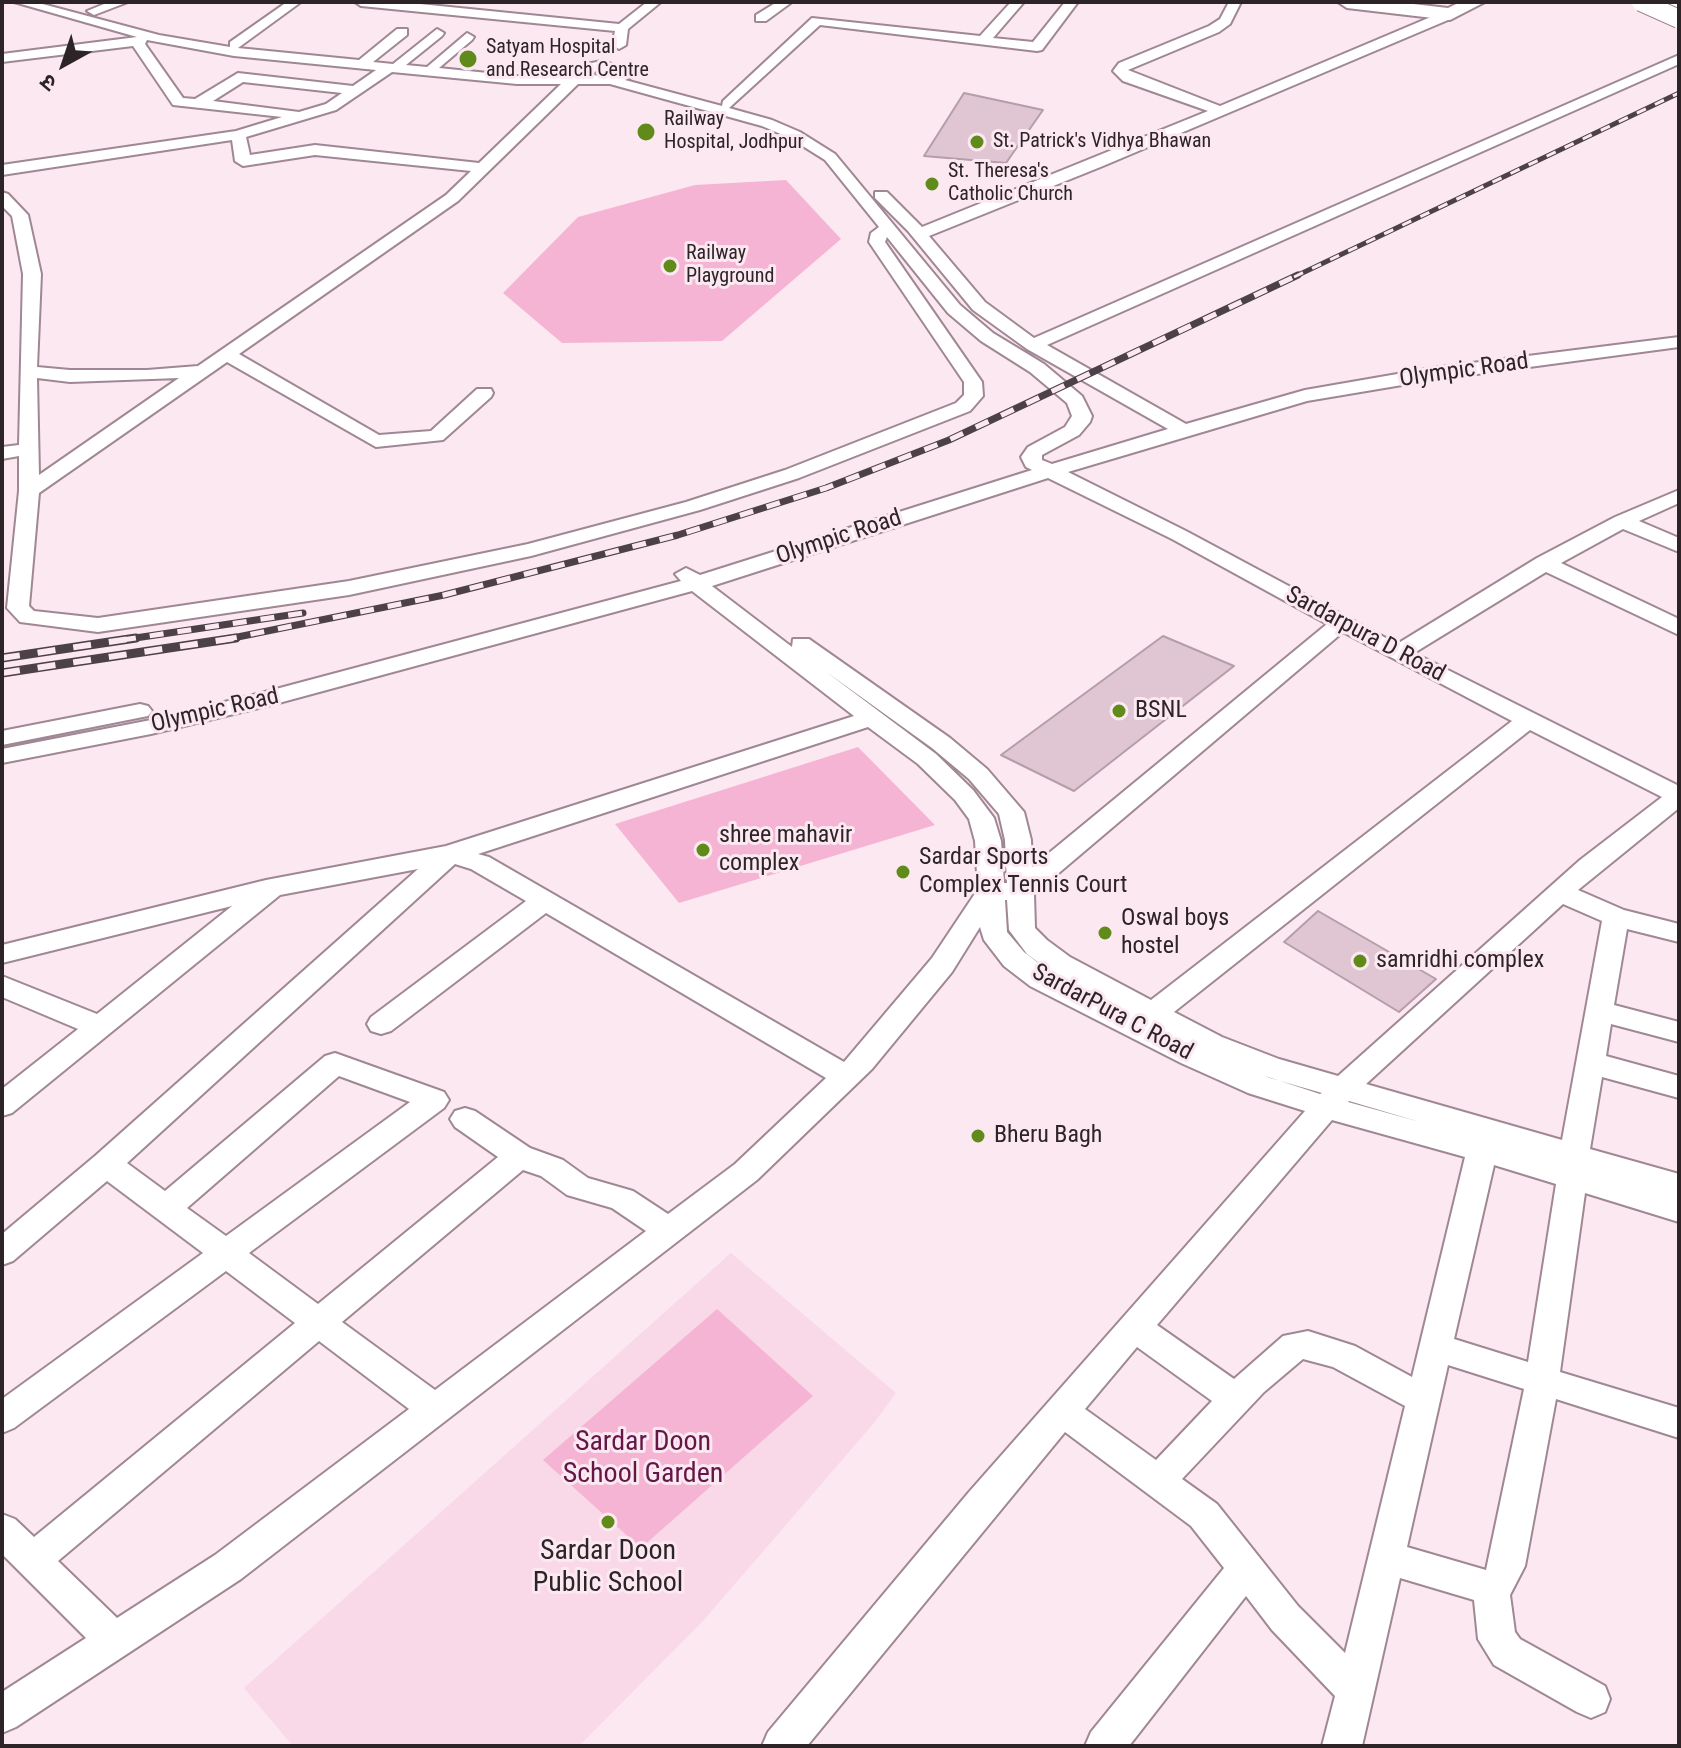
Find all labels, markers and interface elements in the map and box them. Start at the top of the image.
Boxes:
north arrow [24,24,104,104]
place label: Satyam Hospital and Research Centre [486,36,649,83]
marker: Satyam Hospital and Research Centre [457,48,479,70]
text: उ [35,69,61,96]
place label: Railway Hospital, Jodhpur [664,108,804,155]
marker: Railway Hospital, Jodhpur [635,121,657,143]
place label: St. Patrick's Vidhya Bhawan [993,130,1211,154]
marker: St. Patrick's Vidhya Bhawan [968,133,986,151]
place label: St. Theresa's Catholic Church [948,160,1073,207]
marker: St. Theresa's Catholic Church [923,175,941,193]
place label: Railway Playground [686,242,774,289]
marker: Railway Playground [661,257,679,275]
street label: Olympic Road [1398,348,1530,394]
street label: Olympic Road [773,504,905,572]
street label: Sardarpura D Road [1280,581,1450,689]
street label: Olympic Road [148,682,282,740]
place label: BSNL [1135,697,1187,725]
marker: BSNL [1110,702,1128,720]
place label: shree mahavir complex [719,822,852,878]
marker: shree mahavir complex [694,841,712,859]
place label: Sardar Sports Complex Tennis Court [919,844,1127,900]
marker: Sardar Sports Complex Tennis Court [894,863,912,881]
place label: Oswal boys hostel [1121,905,1229,961]
marker: Oswal boys hostel [1096,924,1114,942]
place label: samridhi complex [1376,947,1544,975]
marker: samridhi complex [1351,952,1369,970]
street label: SardarPura C Road [1027,959,1197,1067]
place label: Bheru Bagh [994,1122,1102,1150]
marker: Bheru Bagh [969,1127,987,1145]
park label: Sardar Doon School Garden [563,1426,723,1492]
marker: Sardar Doon Public School [599,1513,617,1531]
place label: Sardar Doon Public School [533,1535,683,1601]

